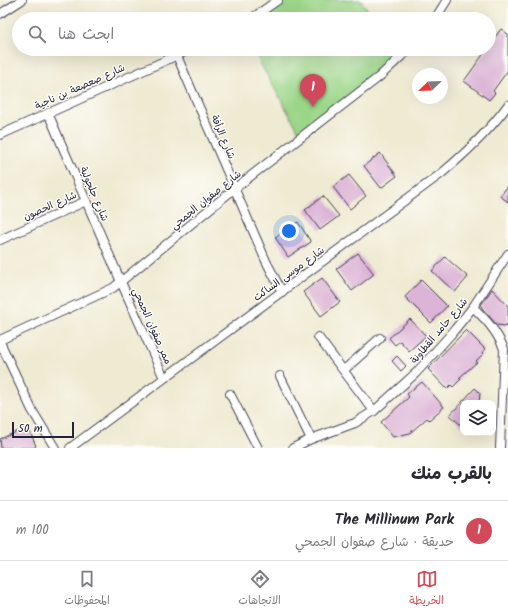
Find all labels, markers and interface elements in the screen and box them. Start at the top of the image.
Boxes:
search box [12,12,496,56]
icon: search [26,23,48,45]
text: ابحث هنا [58,23,114,47]
street label: شارع صعصعة بن ناجية [32,60,128,114]
north arrow [412,68,448,104]
pin: 1 [300,74,326,107]
street label: شارع الرأفة [207,112,240,162]
street label: شارع جلجولية [75,164,113,224]
street label: شارع صفوان الجمحي [167,166,246,235]
street label: شارع الحصون [21,187,80,225]
your location [279,221,299,241]
street label: شارع موسى الساكت [250,242,328,305]
street label: ممر صفوان الجمحي [127,285,176,367]
street label: شارع حامد القطاونة [406,294,472,368]
map controls [460,400,496,436]
button: layers [460,400,496,436]
scale bar [12,420,74,439]
text: 50 m [18,420,43,438]
text: بالقرب منك [411,461,492,488]
text: The Millinum Park [335,508,454,532]
text: 100 m [16,520,49,541]
text: 1 [477,520,481,541]
text: حديقة · شارع صفوان الجمحي [295,532,454,553]
tab: المحفوظات [64,568,110,610]
tab: الاتجاهات [238,568,281,610]
tab: الخريطة [409,568,444,610]

